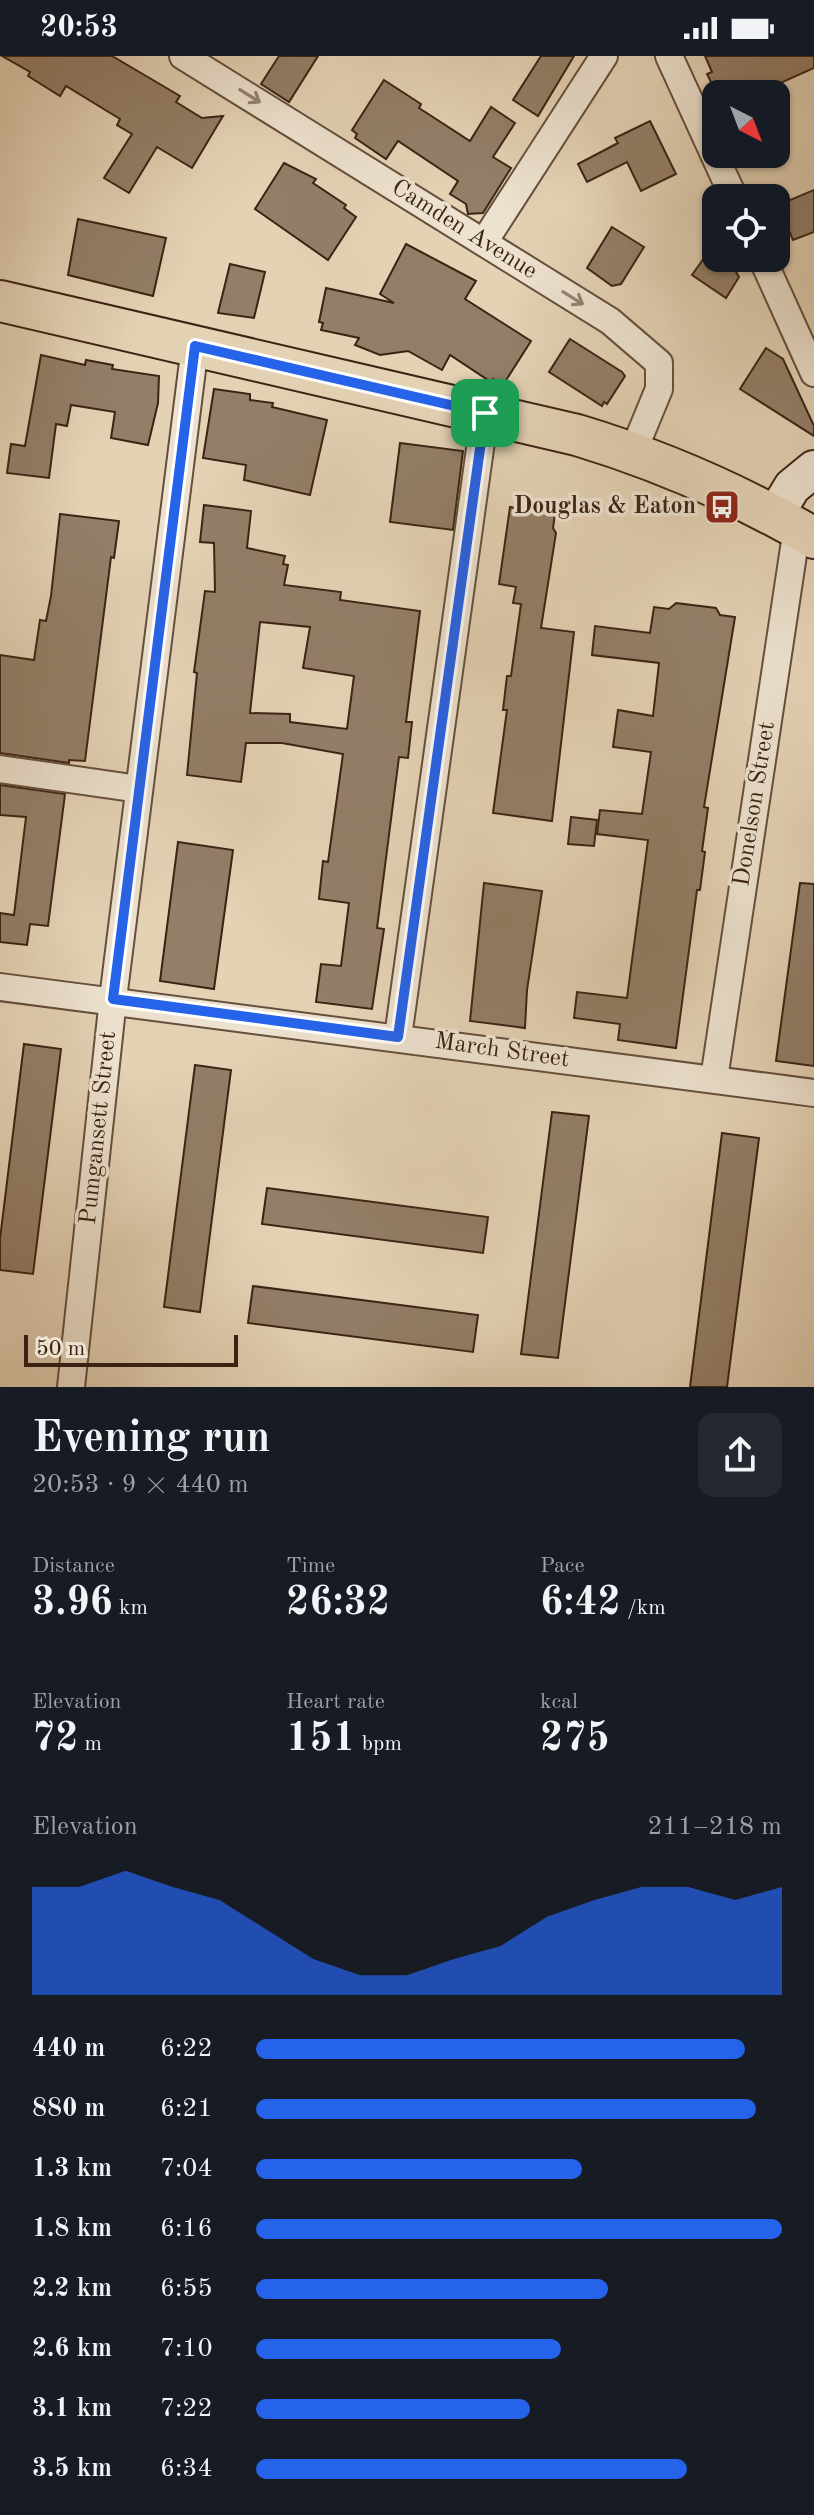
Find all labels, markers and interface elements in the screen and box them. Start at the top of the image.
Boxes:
text: 20:53 [40,13,118,43]
north arrow [702,80,790,168]
map controls [702,80,790,272]
one-way arrow [238,88,260,105]
street label: Camden Avenue [387,176,541,284]
button: locate [702,184,790,272]
one-way arrow [562,290,584,306]
pin [451,379,519,447]
icon: arrive [463,391,507,435]
bus stop icon: Douglas & Eaton [703,488,741,526]
place label: Douglas & Eaton [513,495,696,519]
street label: Donelson Street [730,720,780,888]
street label: Pumgansett Street [77,1030,121,1226]
street label: March Street [433,1030,571,1072]
scale bar [24,1331,238,1367]
text: 50 m [36,1338,85,1360]
button: share [698,1413,782,1497]
text: Evening run [32,1417,270,1461]
text: 20:53 · 9 × 440 m [32,1472,249,1498]
text: Distance [32,1555,115,1577]
text: Time [286,1555,335,1577]
text: Pace [540,1555,585,1577]
text: 3.96 [32,1584,113,1624]
text: 26:32 [286,1584,390,1624]
text: 6:42 [540,1584,621,1624]
text: km [113,1597,148,1619]
text: /km [621,1597,666,1619]
text: Elevation [32,1691,122,1713]
text: Heart rate [286,1691,385,1713]
text: kcal [540,1691,578,1713]
text: 72 [32,1720,78,1760]
text: 151 [286,1720,356,1760]
text: 275 [540,1720,610,1760]
text: m [78,1733,102,1755]
text: bpm [356,1733,402,1755]
text: Elevation [32,1814,138,1840]
text: 211–218 m [647,1814,782,1840]
text: 440 m [32,2036,105,2062]
text: 6:22 [160,2036,213,2062]
text: 880 m [32,2096,105,2122]
text: 6:21 [160,2096,213,2122]
text: 1.3 km [32,2156,112,2182]
text: 7:04 [160,2156,213,2182]
text: 1.8 km [32,2216,112,2242]
text: 6:16 [160,2216,213,2242]
text: 2.2 km [32,2276,112,2302]
text: 6:55 [160,2276,213,2302]
text: 2.6 km [32,2336,112,2362]
text: 7:10 [160,2336,213,2362]
text: 3.1 km [32,2396,112,2422]
text: 7:22 [160,2396,213,2422]
text: 3.5 km [32,2456,112,2482]
text: 6:34 [160,2456,213,2482]

